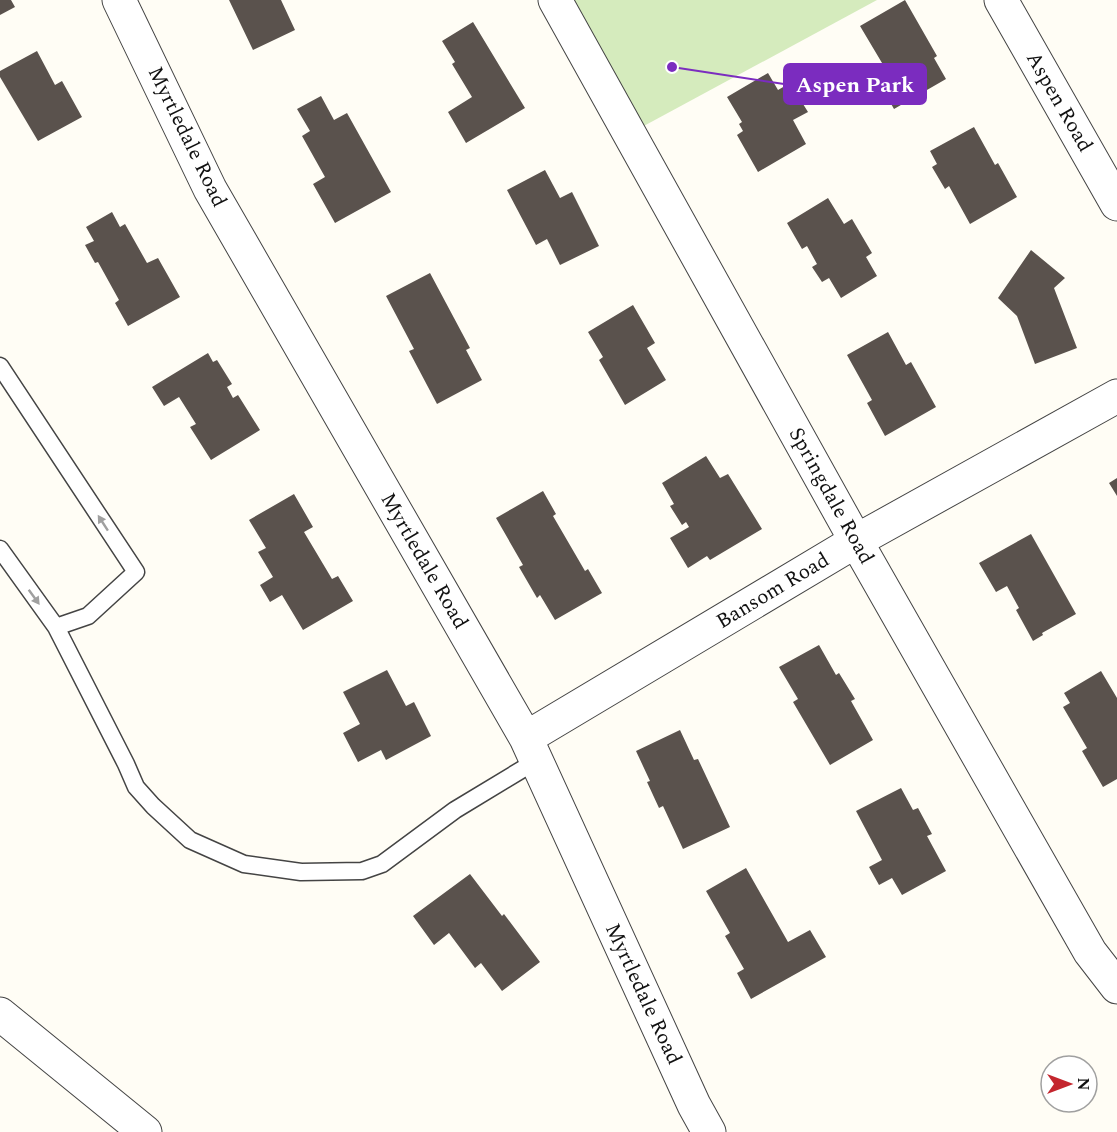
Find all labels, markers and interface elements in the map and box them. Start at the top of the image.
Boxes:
street label: Aspen Road [1017,46,1101,158]
street label: Myrtledale Road [139,61,235,213]
callout: Aspen Park [784,64,926,104]
text: Aspen Park [796,69,915,102]
street label: Springdale Road [780,422,882,570]
street label: Myrtledale Road [372,487,476,635]
one-way arrow [98,515,109,531]
street label: Bansom Road [710,544,836,638]
one-way arrow [28,589,39,605]
street label: Myrtledale Road [596,918,690,1070]
north arrow [1039,1054,1099,1114]
text: N [1071,1077,1095,1091]

